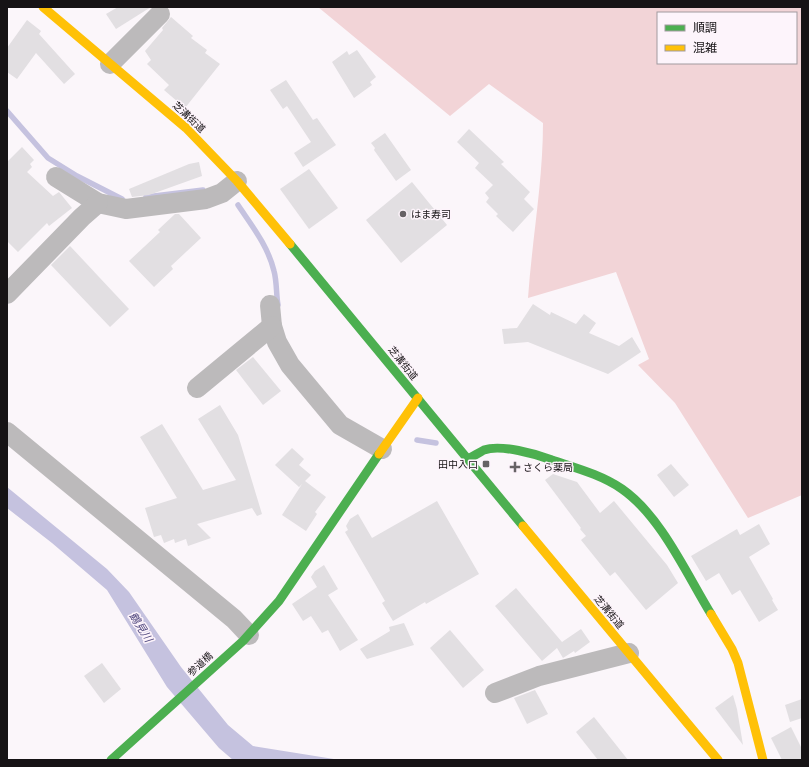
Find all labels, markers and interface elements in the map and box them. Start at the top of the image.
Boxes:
legend [657,12,797,64]
text: 順調 [693,21,717,35]
text: 混雑 [693,41,717,55]
street label: 芝溝街道 [171,99,207,135]
marker: はま寿司 [398,209,408,219]
place label: はま寿司 [411,209,451,220]
street label: 芝溝街道 [386,344,420,382]
place label: 田中入口 [438,459,478,470]
marker: 田中入口 [481,459,491,469]
marker: さくら薬局 [510,462,520,472]
place label: さくら薬局 [523,462,573,473]
street label: 芝溝街道 [592,593,626,631]
water label: 鶴見川 [127,610,155,645]
street label: 参道橋 [185,650,215,678]

